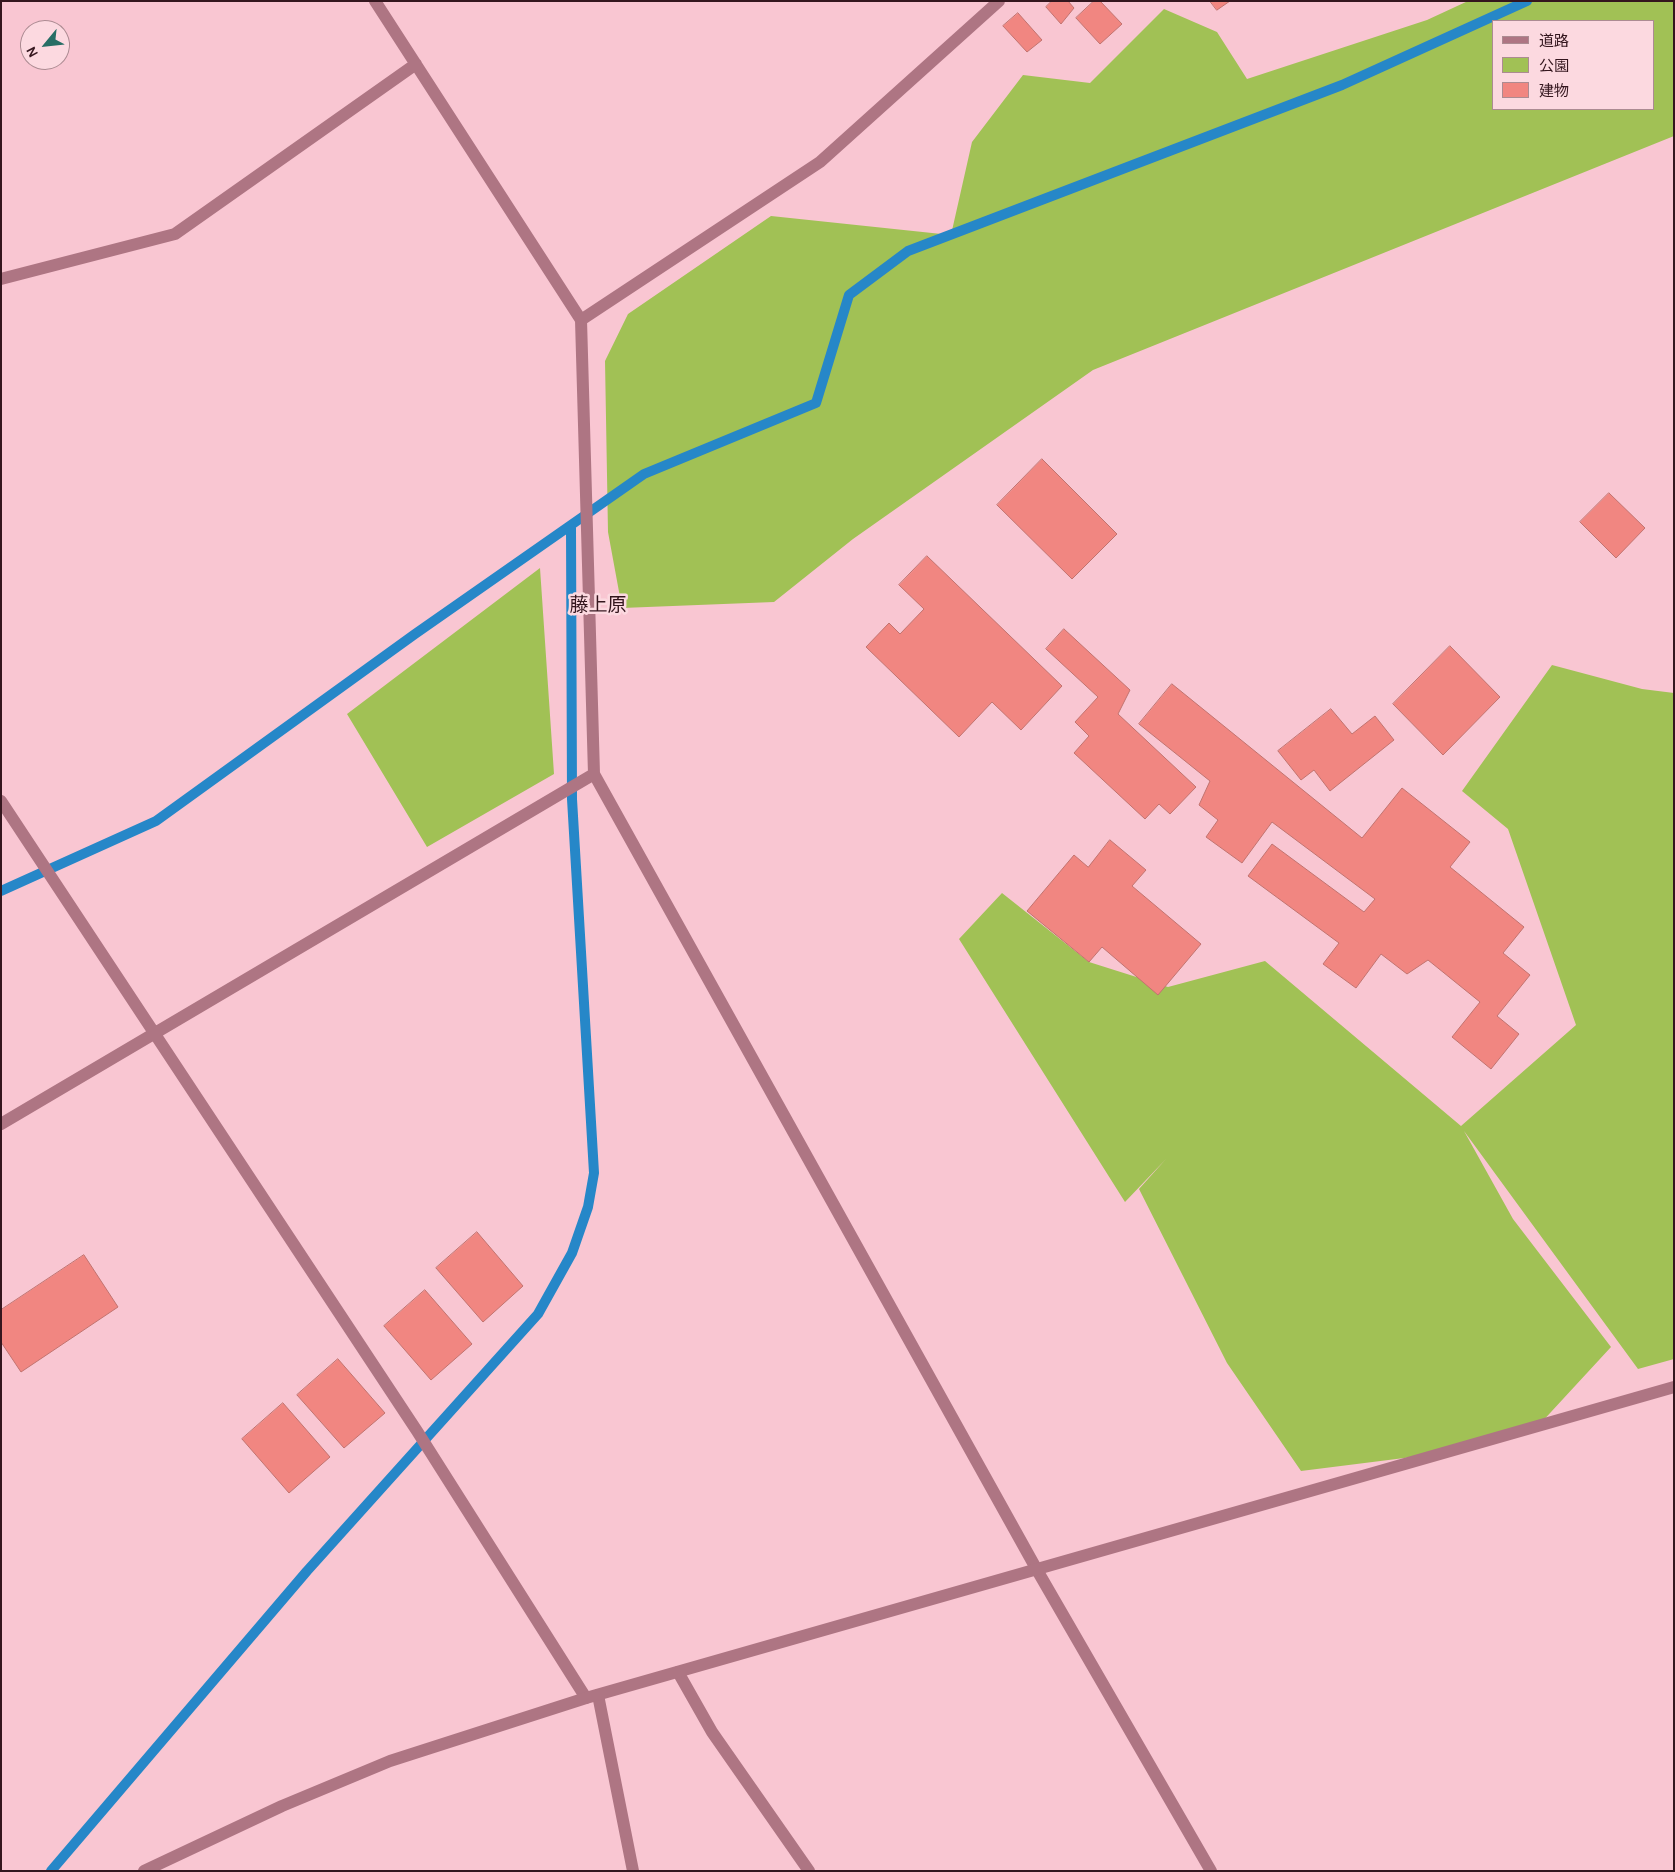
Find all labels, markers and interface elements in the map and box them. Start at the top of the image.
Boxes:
north arrow [20,20,70,70]
legend [1492,20,1655,110]
text: 道路 [1539,32,1569,50]
text: N [22,43,42,60]
text: 公園 [1539,57,1569,75]
text: 建物 [1539,82,1569,100]
district label: 藤上原 [570,595,626,617]

